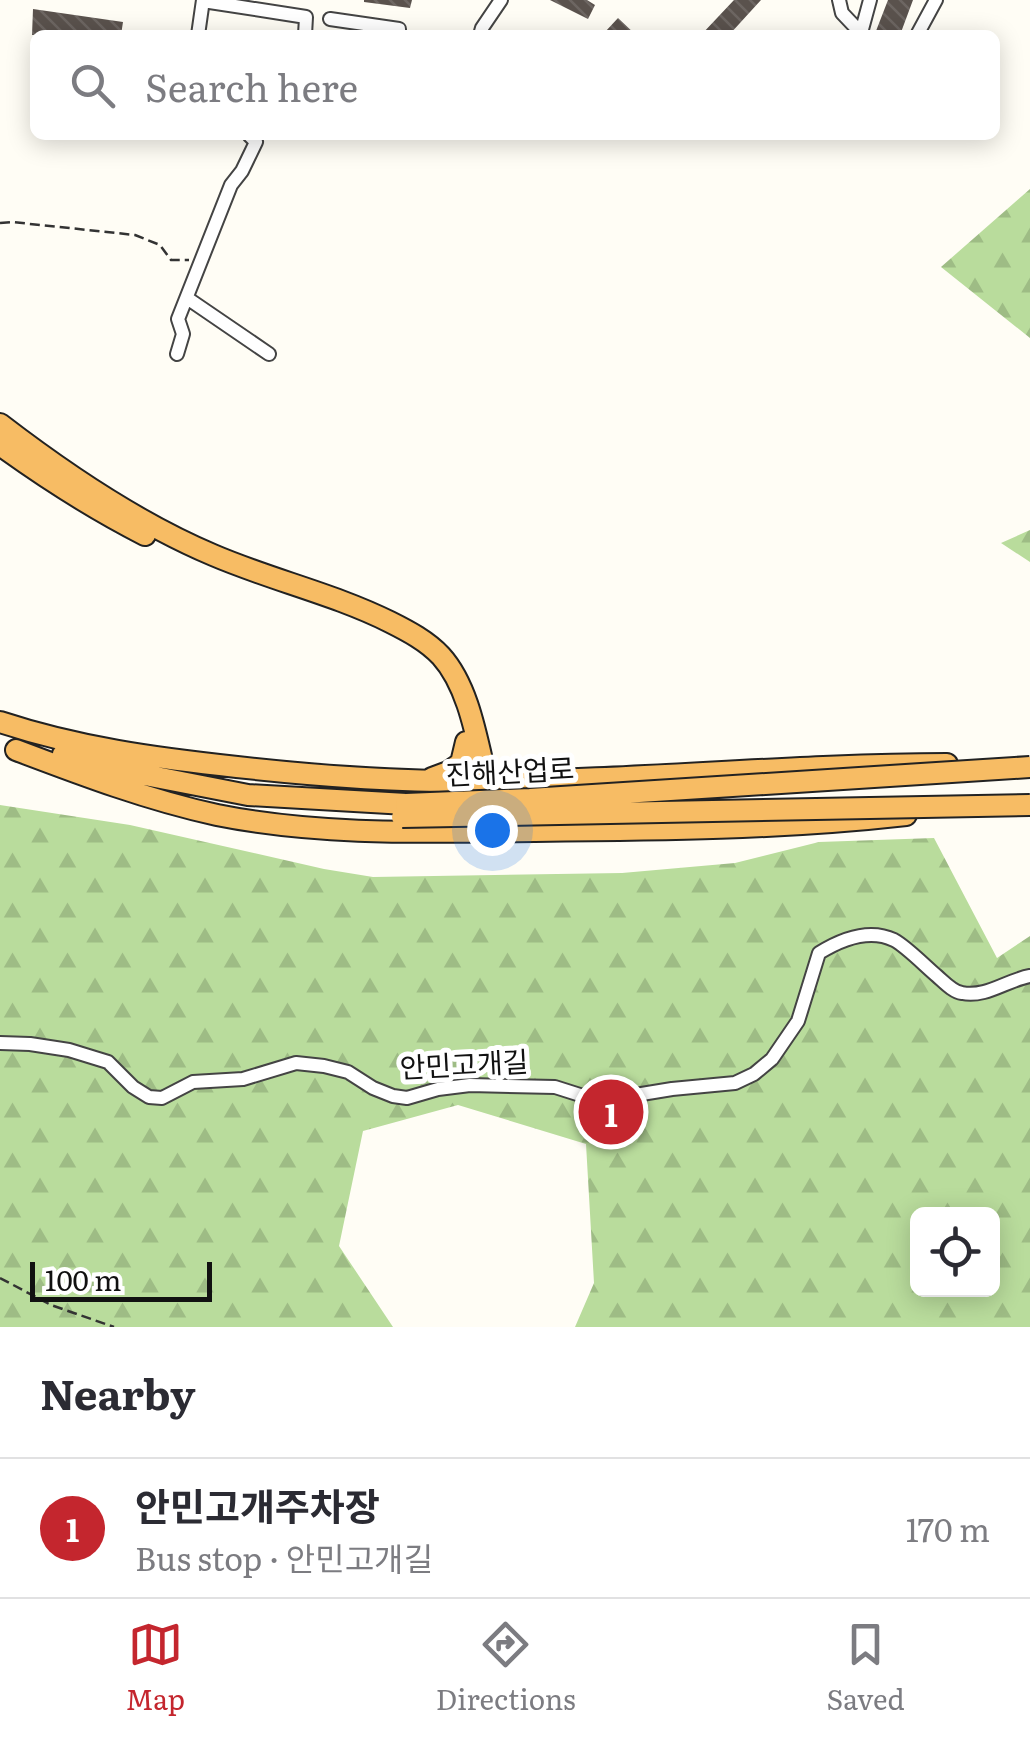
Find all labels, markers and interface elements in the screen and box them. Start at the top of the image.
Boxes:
search box [30,30,1000,140]
text: Search here [145,57,358,114]
icon: search [65,58,120,113]
street label: 진해산업로 [444,746,575,794]
your location [467,805,518,856]
street label: 안민고개길 [398,1039,529,1087]
pin: 1 [578,1074,644,1150]
map controls [910,1207,1000,1297]
button: locate [910,1207,1000,1297]
scale bar [30,1257,212,1302]
text: 100 m [45,1258,122,1300]
text: Nearby [40,1361,196,1423]
text: 안민고개주차장 [135,1476,380,1533]
text: 1 [66,1504,79,1552]
text: 170 m [906,1504,990,1552]
text: Bus stop · 안민고개길 [135,1533,433,1581]
tab: Map [125,1617,185,1719]
tab: Directions [436,1617,576,1719]
tab: Saved [827,1617,905,1719]

